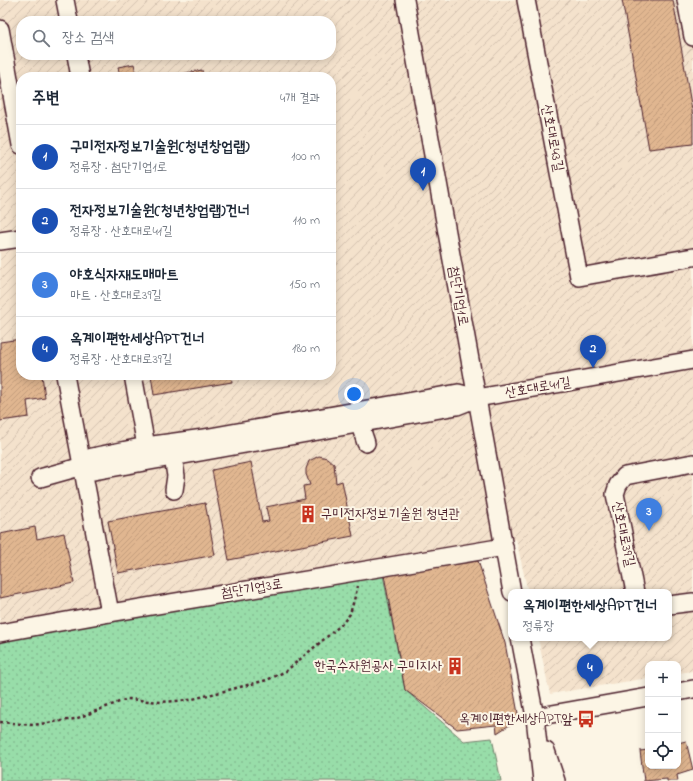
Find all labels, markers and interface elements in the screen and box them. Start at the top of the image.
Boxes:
search box [16,16,336,60]
icon: search [30,27,52,49]
text: 장소 검색 [62,27,114,49]
text: 주변 [32,86,59,111]
text: 4개 결과 [280,89,320,108]
street label: 산호대로43길 [535,103,569,174]
text: 구미전자정보기술원(청년창업랩) [70,136,250,158]
text: 1 [43,147,47,166]
text: 100 m [291,147,320,166]
text: 정류장 · 첨단기업1로 [70,158,167,177]
pin: 1 [410,158,436,191]
text: 전자정보기술원(청년창업랩)건너 [70,200,250,222]
text: 2 [42,211,48,230]
text: 110 m [293,211,320,230]
text: 정류장 · 산호대로41길 [70,222,172,241]
text: 야호식자재도매마트 [70,264,179,286]
street label: 첨단기업1로 [442,264,474,328]
text: 3 [42,275,48,294]
text: 150 m [289,275,320,294]
text: 마트 · 산호대로39길 [70,286,162,305]
text: 옥계이편한세상APT건너 [70,328,204,350]
pin: 2 [580,335,606,368]
text: 4 [42,339,48,358]
text: 180 m [292,339,320,358]
text: 정류장 · 산호대로39길 [70,350,172,369]
street label: 산호대로41길 [503,372,573,404]
your location [344,384,364,404]
pin: 3 [636,498,662,531]
street label: 산호대로39길 [606,499,640,569]
building icon: 구미전자정보기술원 청년관 [298,504,318,524]
place label: 구미전자정보기술원 청년관 [321,504,460,525]
street label: 첨단기업3로 [220,574,284,604]
popup [508,589,672,641]
text: 옥계이편한세상APT건너 [523,595,657,617]
text: 정류장 [523,617,554,636]
pin: 4 [577,654,603,687]
place label: 한국수자원공사 구미지사 [315,656,443,677]
building icon: 한국수자원공사 구미지사 [445,656,465,676]
map controls [645,661,681,769]
button: + [645,661,681,697]
button: − [645,697,681,733]
place label: 옥계이편한세상APT앞 [459,709,573,730]
bus stop icon: 옥계이편한세상APT앞 [576,709,596,729]
button: locate [645,733,681,769]

